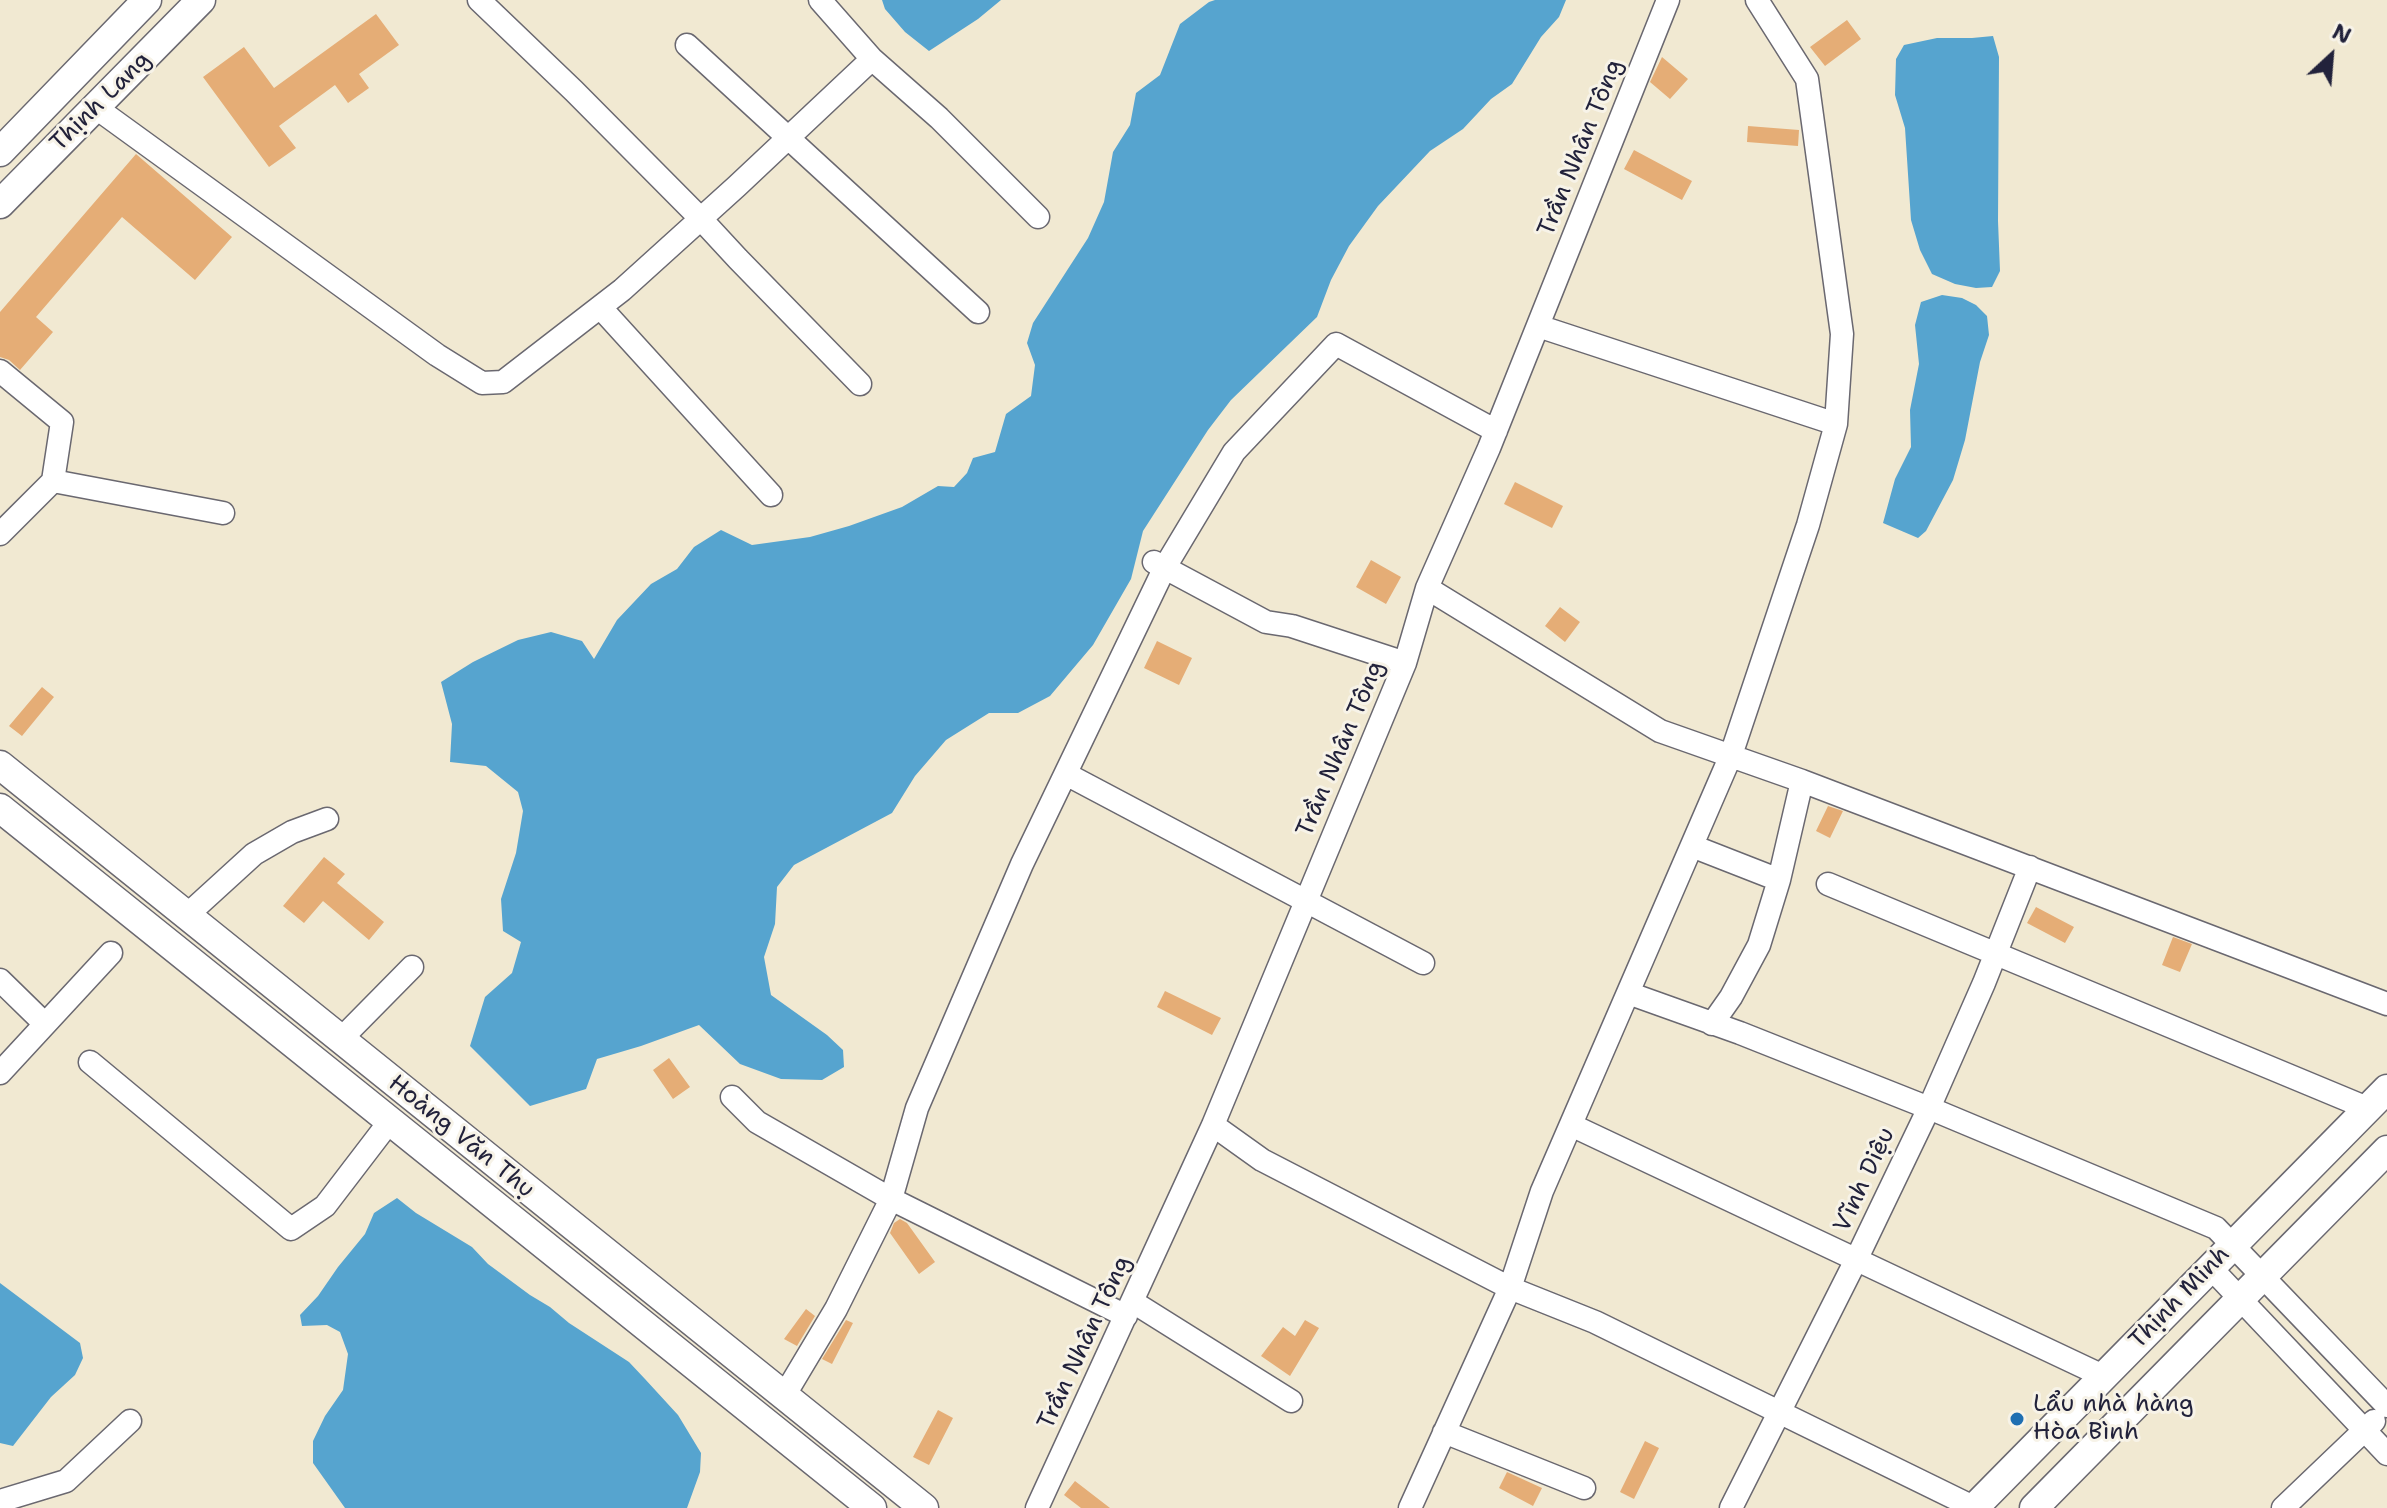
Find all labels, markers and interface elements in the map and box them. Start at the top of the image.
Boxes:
north arrow [2291,16,2371,96]
text: N [2328,17,2356,51]
street label: Thịnh Lang [45,46,157,158]
street label: Trần Nhân Tông [1532,55,1630,241]
street label: Trần Nhân Tông [1291,657,1391,841]
street label: Hoàng Văn Thụ [382,1069,540,1205]
street label: Vĩnh Diệu [1828,1123,1902,1237]
street label: Thịnh Minh [2124,1241,2236,1355]
street label: Trần Nhân Tông [1032,1252,1138,1434]
place label: Lẩu nhà hàng Hòa Bình [2033,1391,2194,1447]
marker: Lẩu nhà hàng Hòa Bình [2008,1410,2026,1428]

